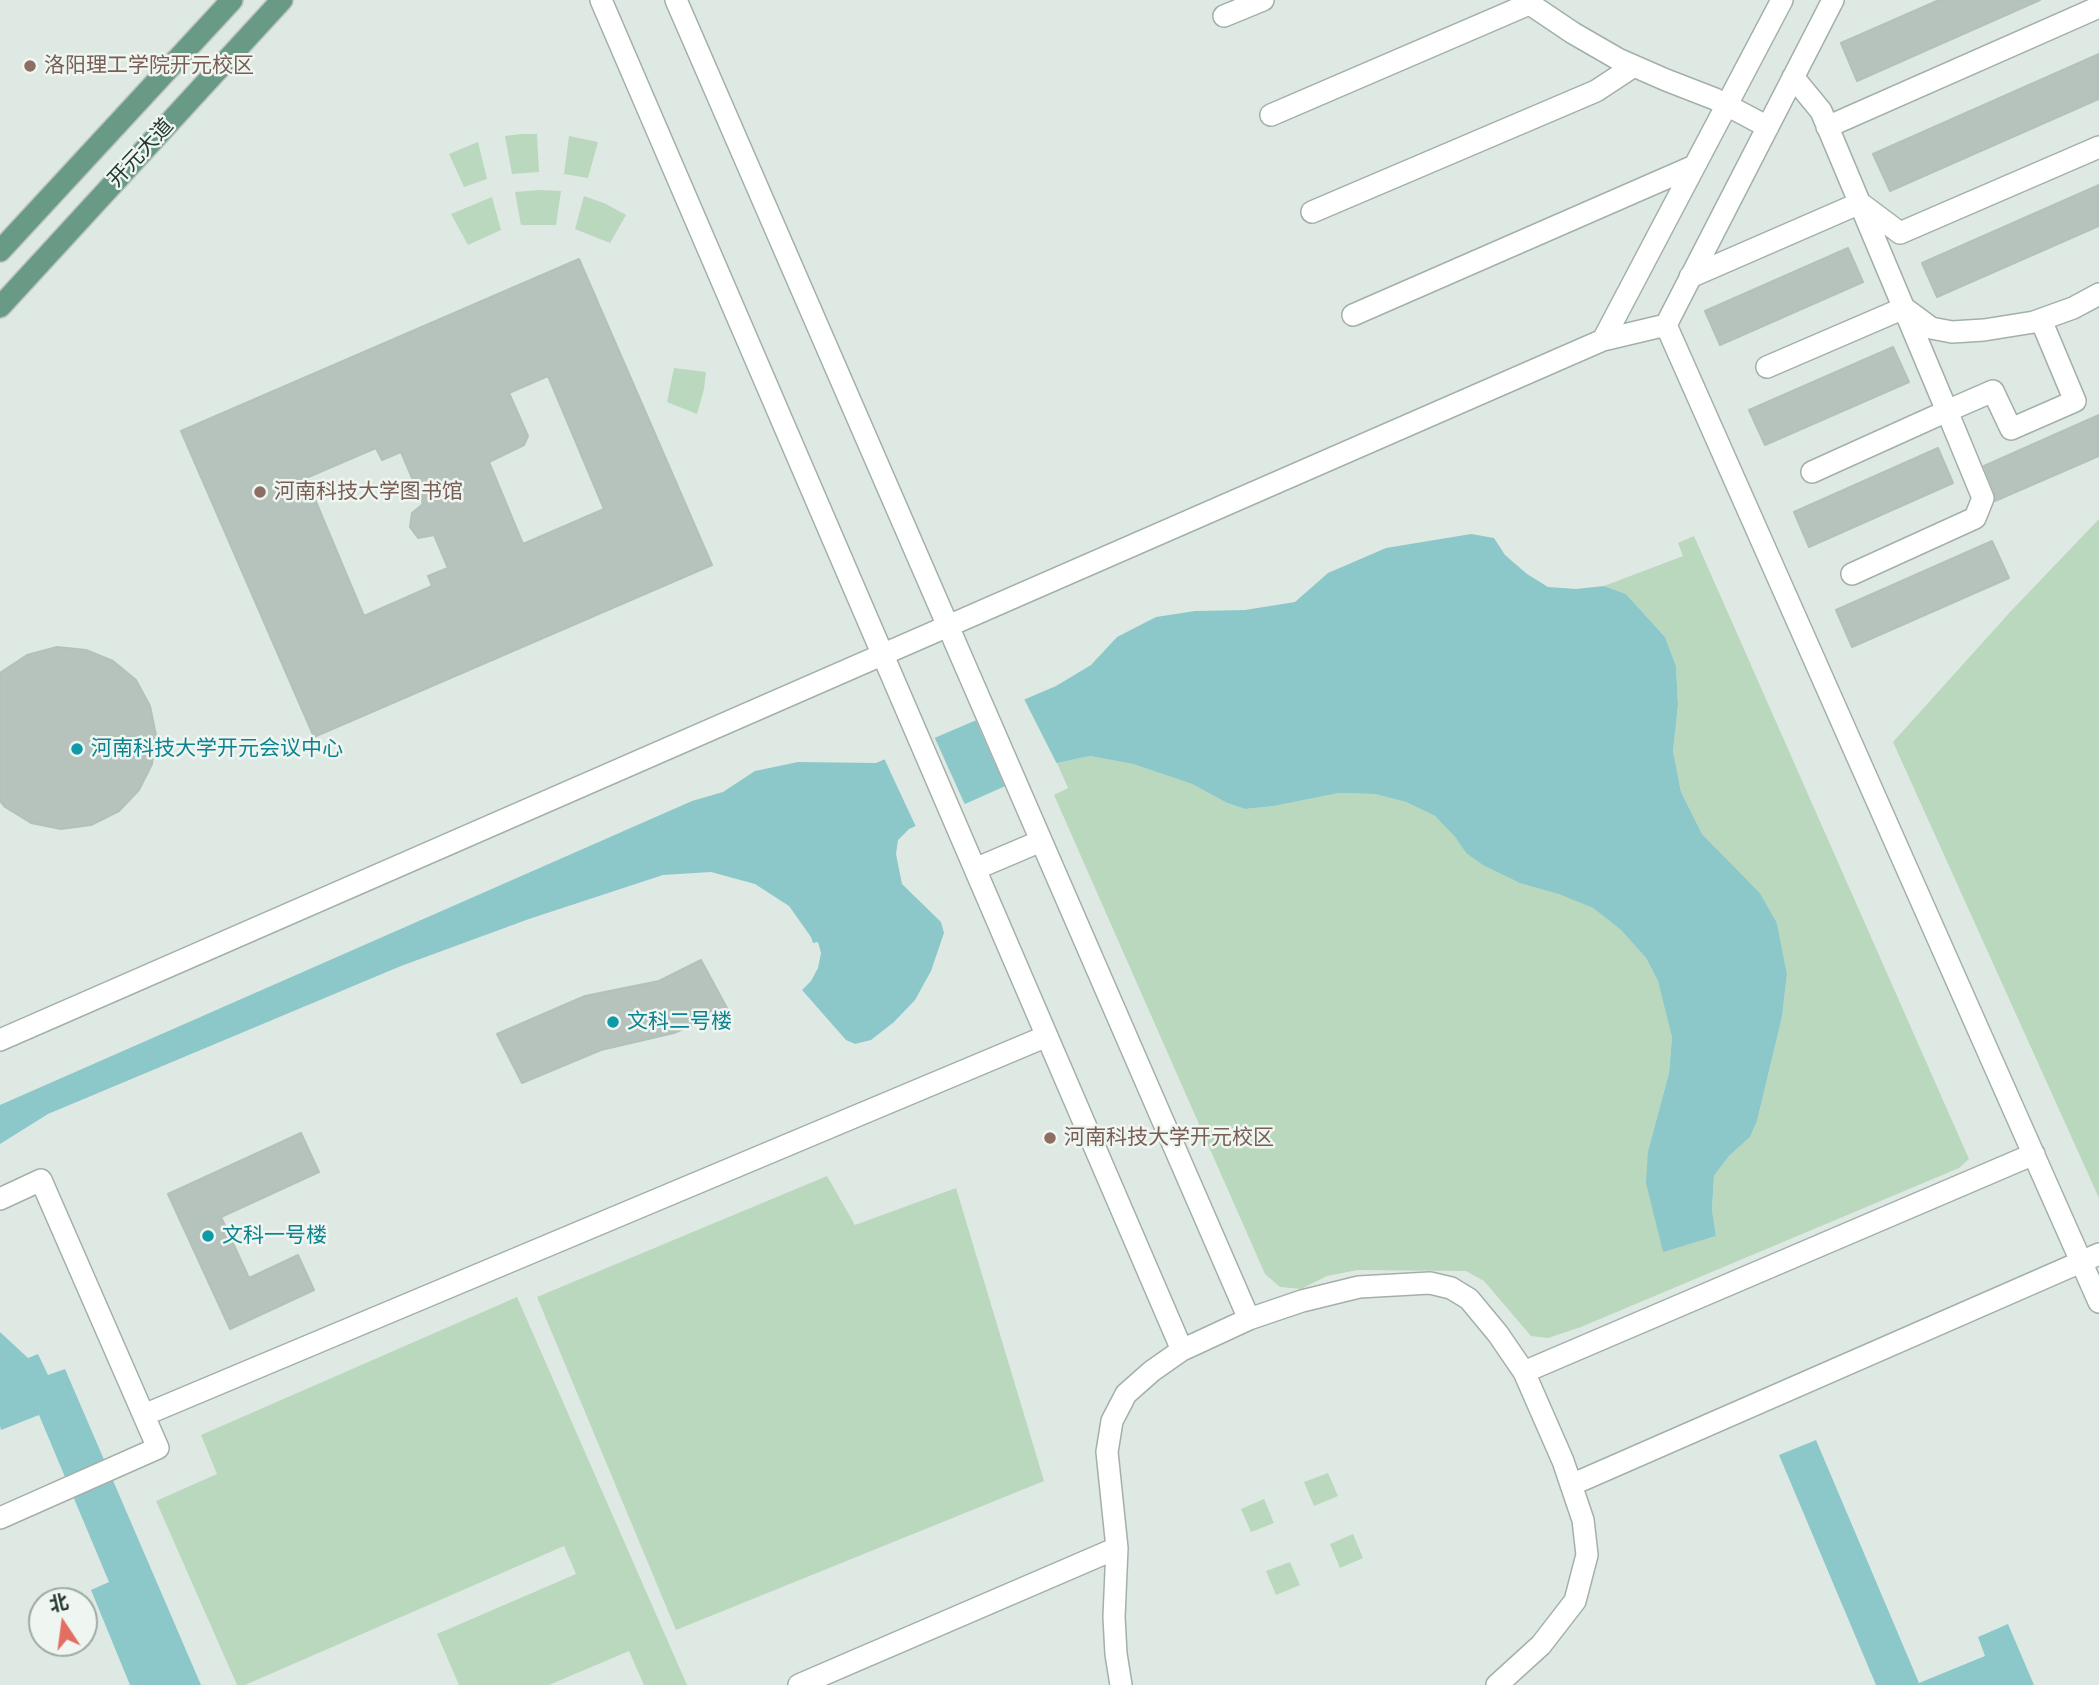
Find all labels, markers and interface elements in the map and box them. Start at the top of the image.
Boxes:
place label: 洛阳理工学院开元校区 [44,53,254,79]
marker: 洛阳理工学院开元校区 [22,58,38,74]
street label: 开元大道 [103,114,179,192]
place label: 河南科技大学图书馆 [274,479,463,505]
marker: 河南科技大学图书馆 [252,484,268,500]
place label: 河南科技大学开元会议中心 [91,736,343,762]
marker: 河南科技大学开元会议中心 [69,741,85,757]
place label: 文科二号楼 [627,1009,732,1035]
marker: 文科二号楼 [605,1014,621,1030]
place label: 河南科技大学开元校区 [1064,1125,1274,1151]
marker: 河南科技大学开元校区 [1042,1130,1058,1146]
place label: 文科一号楼 [222,1223,327,1249]
marker: 文科一号楼 [200,1228,216,1244]
north arrow [28,1587,98,1657]
text: 北 [47,1590,70,1616]

